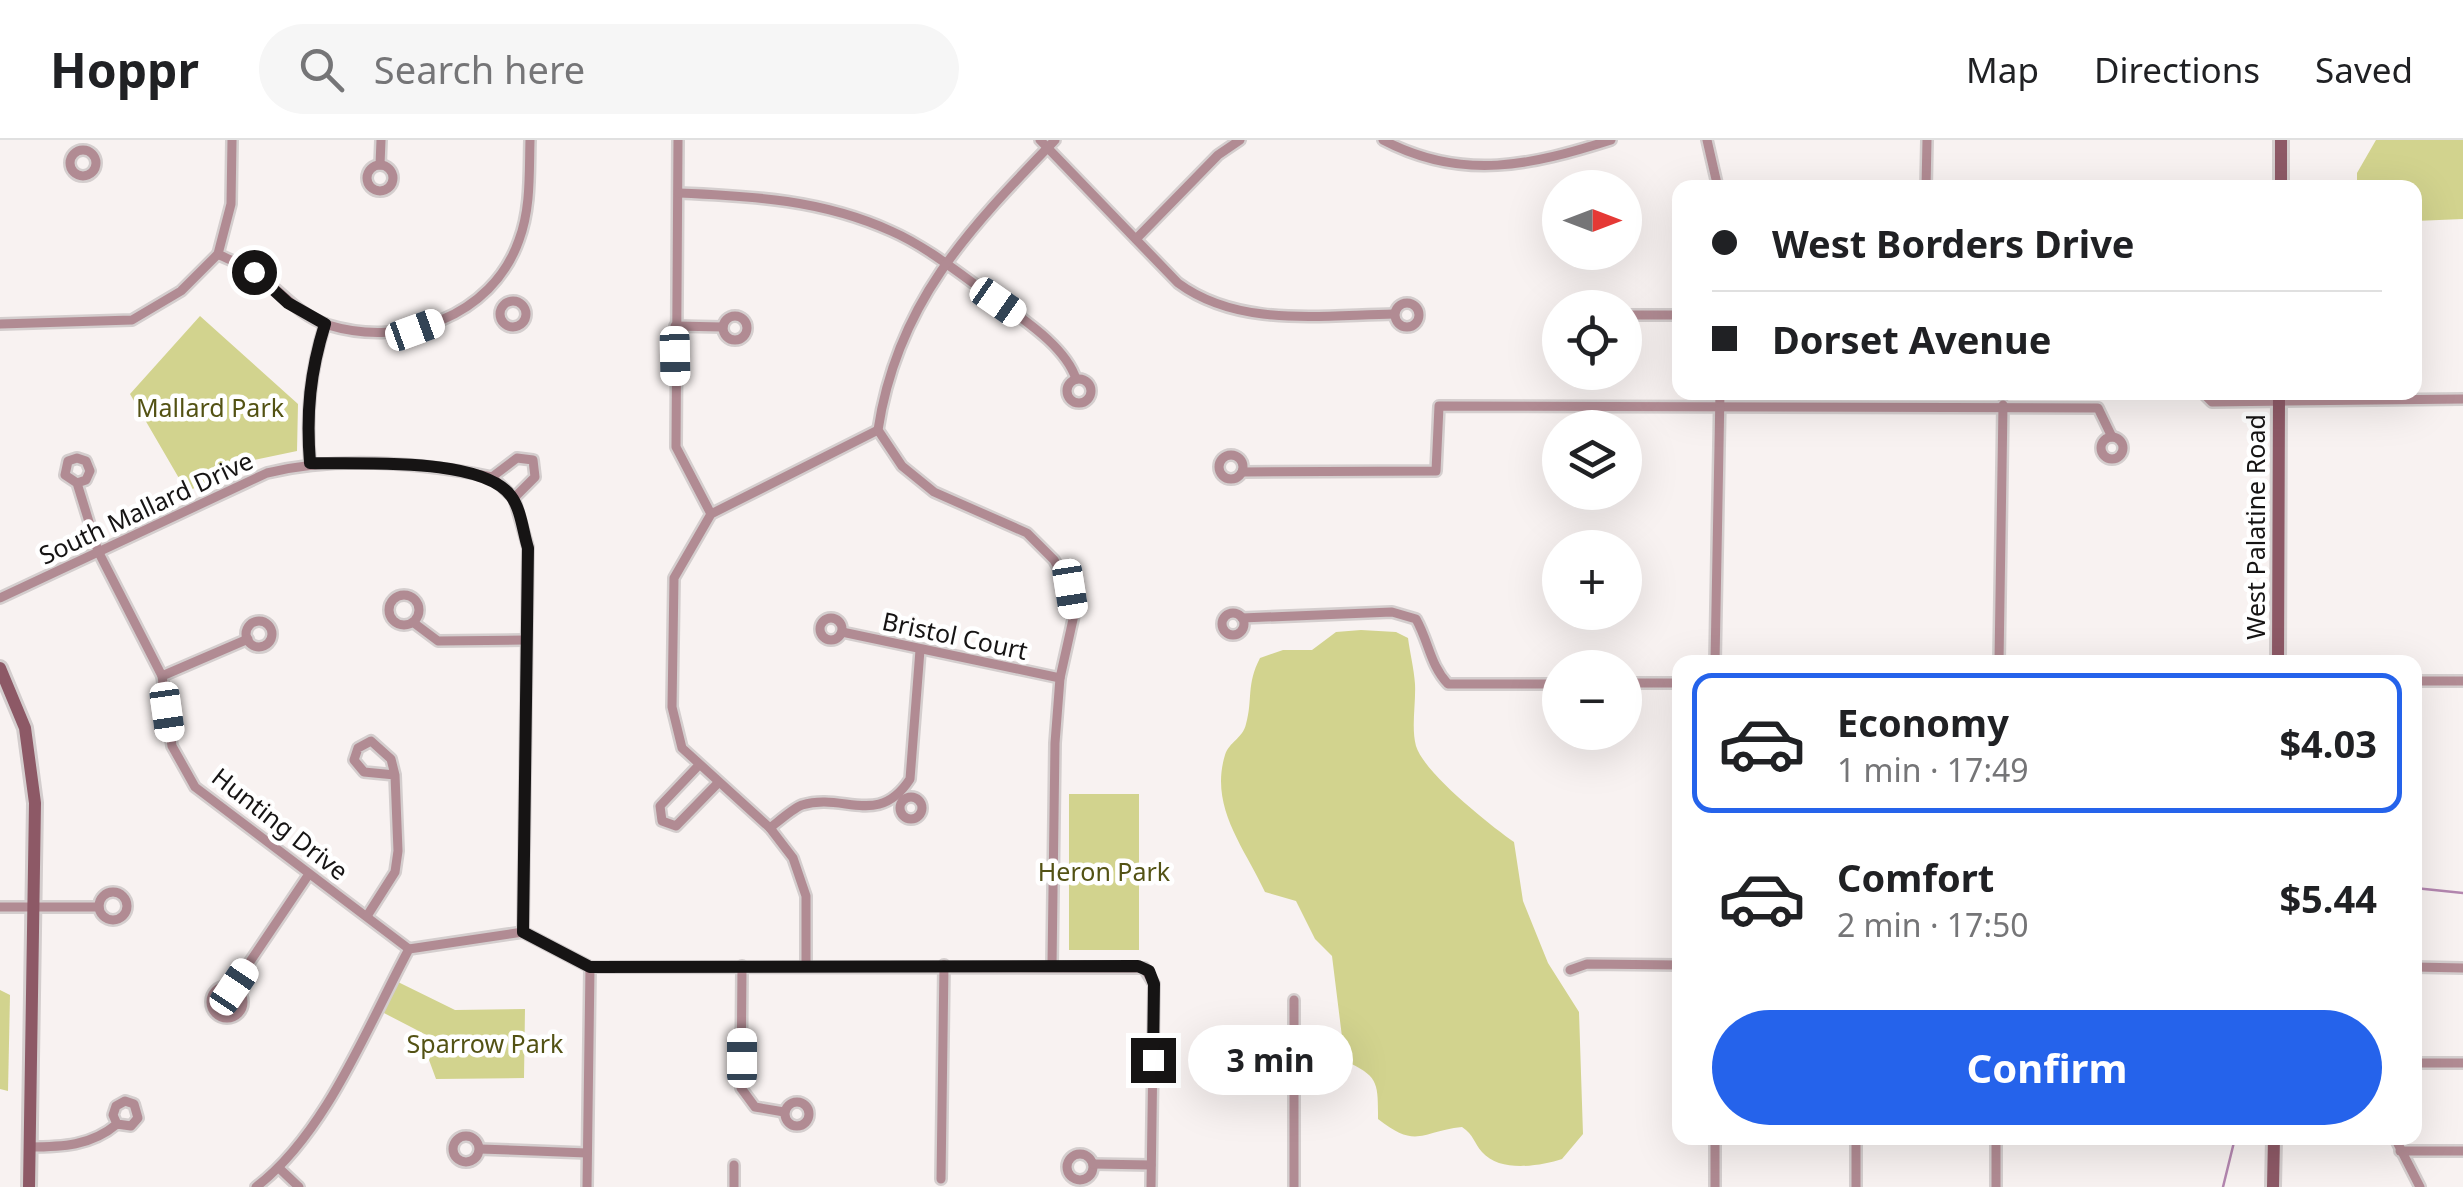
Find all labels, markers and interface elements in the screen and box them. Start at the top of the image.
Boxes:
search box [259,24,959,114]
text: Hoppr [50,37,199,102]
icon: search [294,42,349,97]
text: Search here [374,43,585,95]
text: Map [1966,46,2039,93]
text: Directions [2094,46,2260,93]
text: Saved [2315,46,2413,93]
north arrow [1542,170,1642,270]
map controls [1542,170,1642,750]
text: West Borders Drive [1772,217,2135,269]
route start [232,250,277,295]
car [965,273,1031,331]
button: locate [1542,290,1642,390]
car [382,306,448,354]
text: Dorset Avenue [1772,313,2051,365]
car [659,326,691,386]
park label: Mallard Park [136,390,285,424]
button: layers [1542,410,1642,510]
street label: West Palatine Road [2238,414,2272,640]
street label: South Mallard Drive [33,443,258,572]
button: + [1542,530,1642,630]
car [1050,557,1090,621]
street label: Bristol Court [879,603,1031,667]
button: − [1542,650,1642,750]
car [148,680,186,744]
text: Economy [1837,696,2009,748]
icon: car [1717,698,1807,788]
text: $4.03 [2279,717,2377,769]
text: 1 min · 17:49 [1837,748,2029,791]
street label: Hunting Drive [206,759,356,887]
text: Comfort [1837,851,1994,903]
icon: car [1717,853,1807,943]
park label: Heron Park [1038,854,1171,888]
text: $5.44 [2279,872,2377,924]
text: 2 min · 17:50 [1837,903,2029,946]
car [205,954,263,1020]
button: Confirm [1712,1010,2382,1125]
callout: 3 min [1188,1025,1353,1095]
park label: Sparrow Park [407,1026,564,1060]
car [727,1028,757,1088]
route end [1131,1038,1176,1083]
text: 3 min [1226,1038,1315,1081]

